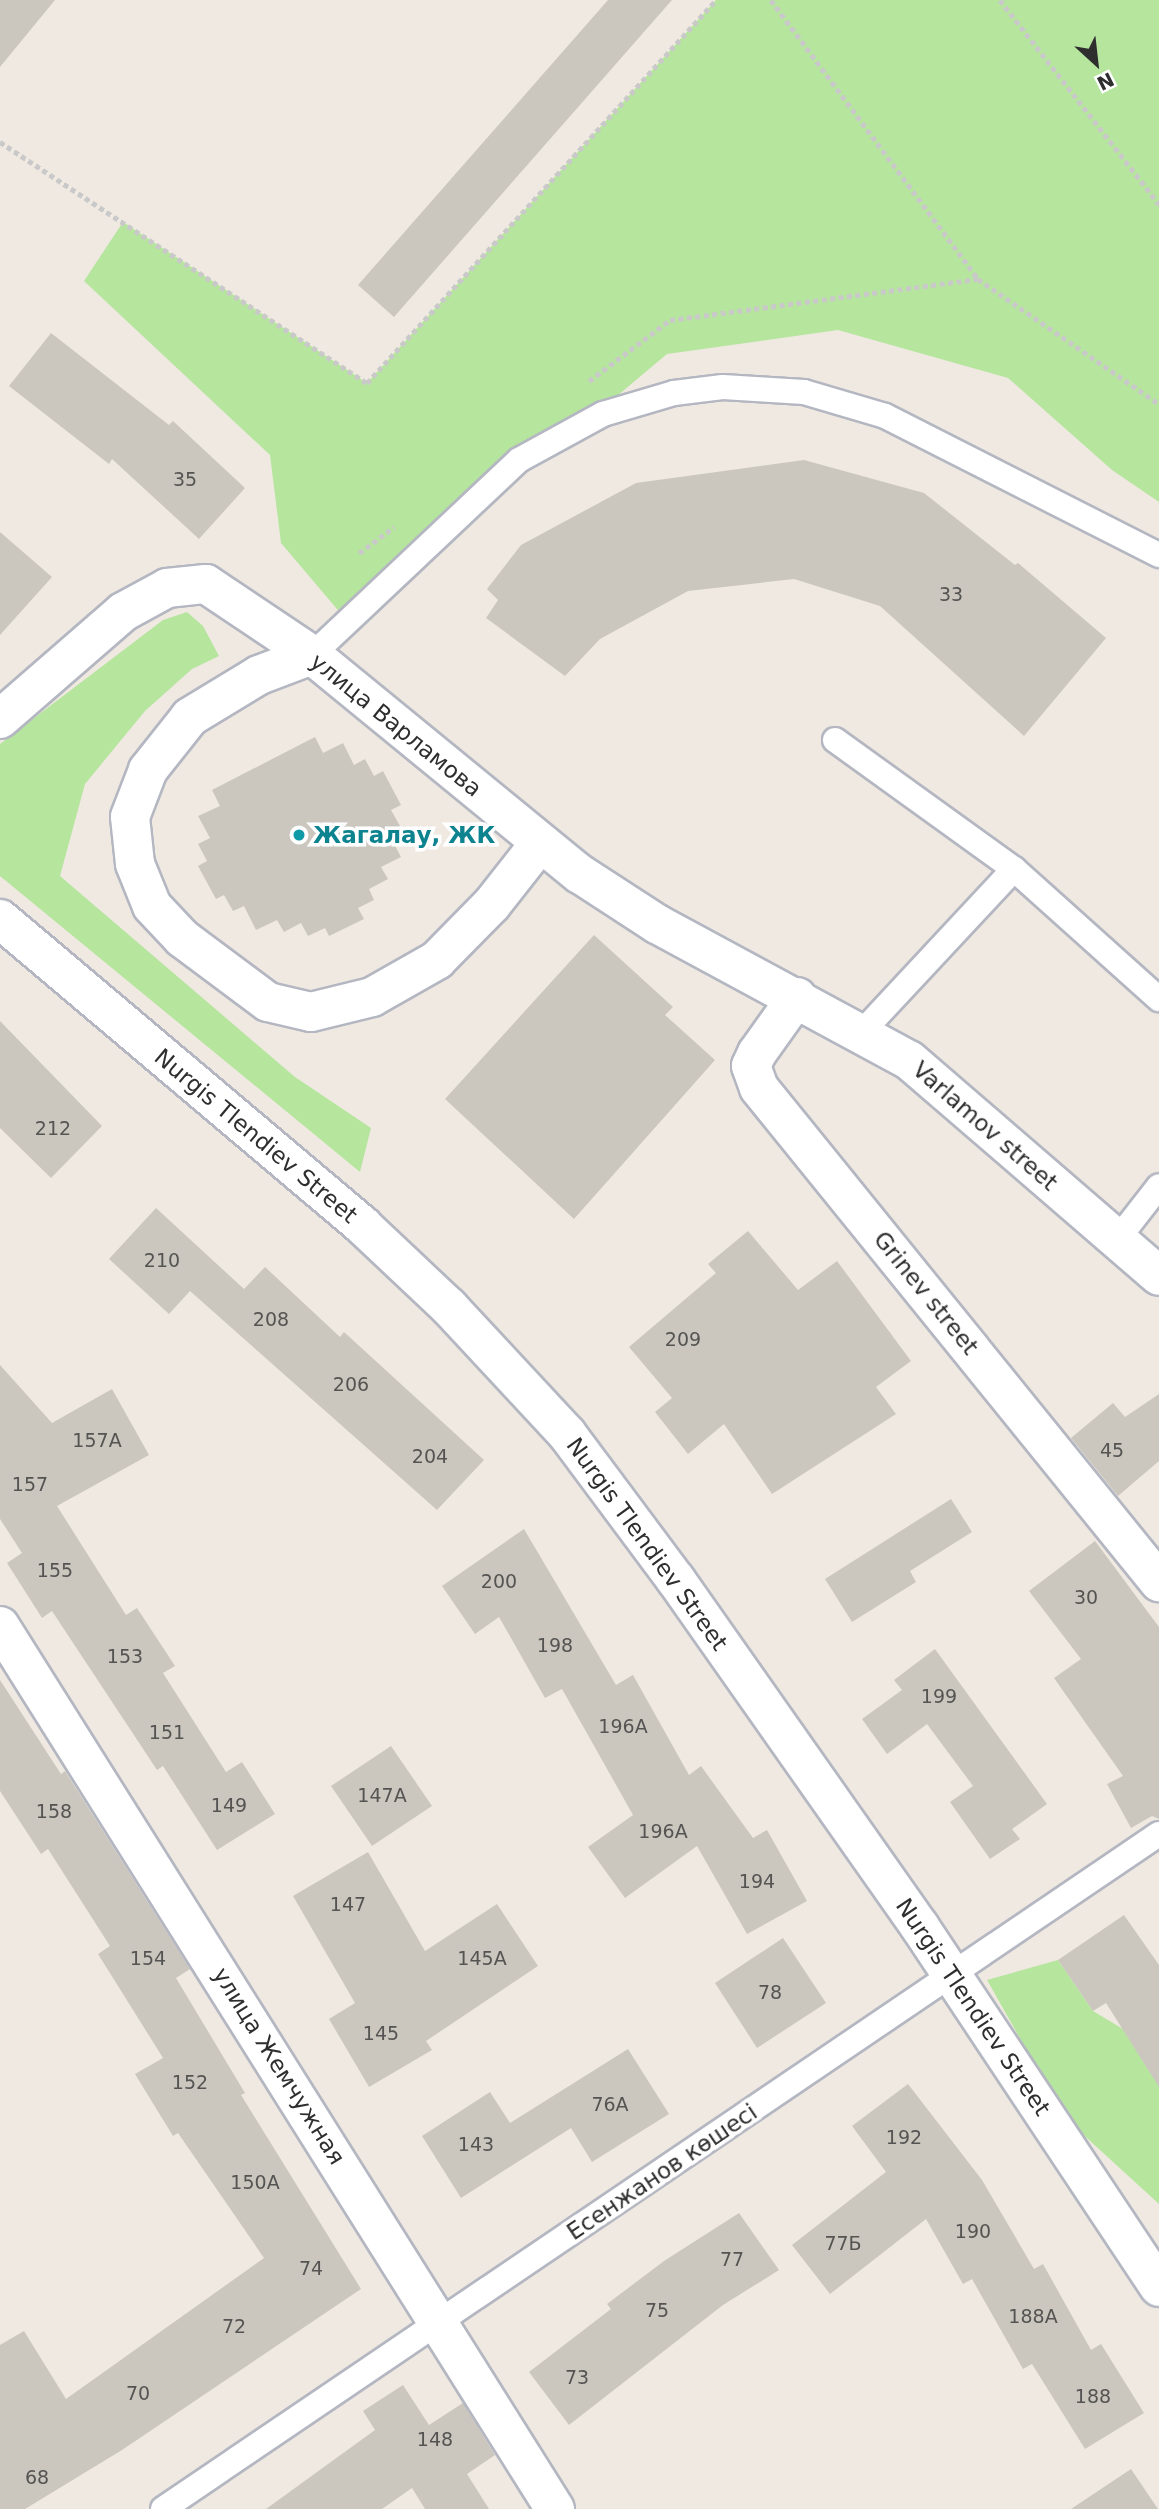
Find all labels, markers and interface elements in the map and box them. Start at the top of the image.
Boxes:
north arrow [1061,28,1131,98]
text: N [1093,68,1118,95]
house number: 35 [173,469,197,491]
house number: 33 [939,584,963,606]
street label: улица Варламова [305,647,487,803]
place label: Жагалау, ЖК [313,821,495,849]
marker: Жагалау, ЖК [291,827,307,843]
street label: Nurgis Tlendiev Street [149,1043,363,1229]
street label: Varlamov street [907,1056,1063,1196]
house number: 212 [35,1118,71,1140]
street label: Grinev street [868,1226,984,1360]
house number: 210 [144,1250,180,1272]
house number: 208 [253,1309,289,1331]
house number: 209 [665,1329,701,1351]
house number: 206 [333,1374,369,1396]
house number: 157А [72,1430,122,1452]
street label: Nurgis Tlendiev Street [561,1432,733,1656]
house number: 45 [1100,1440,1124,1462]
house number: 204 [412,1446,448,1468]
house number: 157 [12,1474,48,1496]
house number: 155 [37,1560,73,1582]
house number: 200 [481,1571,517,1593]
house number: 30 [1074,1587,1098,1609]
house number: 198 [537,1635,573,1657]
house number: 153 [107,1646,143,1668]
house number: 199 [921,1686,957,1708]
house number: 196А [598,1716,648,1738]
house number: 151 [149,1722,185,1744]
house number: 147А [357,1785,407,1807]
house number: 149 [211,1795,247,1817]
house number: 158 [36,1801,72,1823]
house number: 196А [638,1821,688,1843]
house number: 194 [739,1871,775,1893]
street label: Nurgis Tlendiev Street [890,1893,1056,2121]
house number: 147 [330,1894,366,1916]
house number: 154 [130,1948,166,1970]
house number: 145А [457,1948,507,1970]
street label: улица Жемчужная [207,1962,351,2170]
house number: 78 [758,1982,782,2004]
house number: 145 [363,2023,399,2045]
house number: 152 [172,2072,208,2094]
house number: 76А [591,2094,629,2116]
street label: Есенжанов көшесі [562,2098,762,2246]
house number: 192 [886,2127,922,2149]
house number: 143 [458,2134,494,2156]
house number: 150А [230,2172,280,2194]
house number: 190 [955,2221,991,2243]
house number: 77Б [824,2233,862,2255]
house number: 77 [720,2249,744,2271]
house number: 74 [299,2258,323,2280]
house number: 75 [645,2300,669,2322]
house number: 188А [1008,2306,1058,2328]
house number: 72 [222,2316,246,2338]
house number: 73 [565,2367,589,2389]
house number: 70 [126,2383,150,2405]
house number: 188 [1075,2386,1111,2408]
house number: 148 [417,2429,453,2451]
house number: 68 [25,2467,49,2489]

